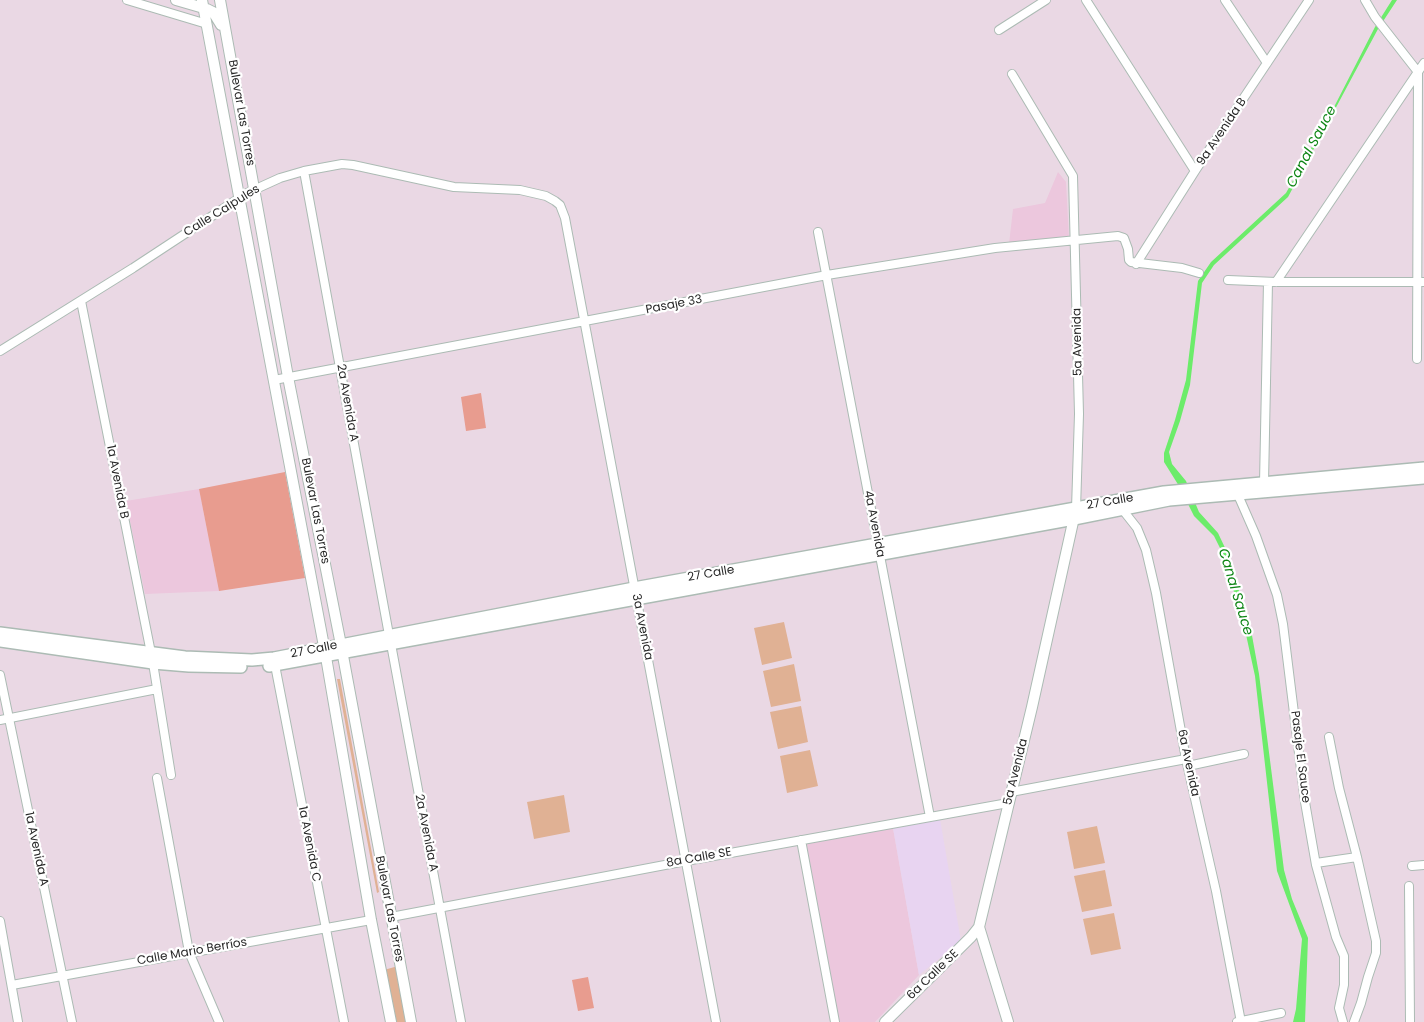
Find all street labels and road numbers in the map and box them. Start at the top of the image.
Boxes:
street label: Bulevar Las Torres [225,59,257,167]
street label: 9a Avenida B [1194,95,1250,169]
street label: Calle Calpules [181,182,263,240]
street label: Pasaje 33 [645,292,703,318]
street label: 5a Avenida [1070,308,1086,376]
street label: 2a Avenida A [333,363,361,443]
street label: 1a Avenida B [103,444,131,520]
street label: Bulevar Las Torres [298,457,332,565]
street label: 4a Avenida [860,489,888,559]
street label: 27 Calle [1085,491,1135,513]
street label: 27 Calle [686,563,736,585]
street label: 3a Avenida [628,592,656,662]
street label: 27 Calle [289,638,339,662]
street label: Pasaje El Sauce [1287,710,1313,804]
street label: 6a Avenida [1174,728,1202,798]
street label: 5a Avenida [1001,737,1031,807]
street label: 2a Avenida A [411,793,441,873]
street label: 1a Avenida C [295,805,323,883]
street label: 1a Avenida A [21,811,51,887]
street label: 8a Calle SE [665,845,733,871]
street label: Bulevar Las Torres [372,855,406,963]
street label: Calle Mario Berríos [136,935,248,969]
street label: 6a Calle SE [904,947,962,1003]

